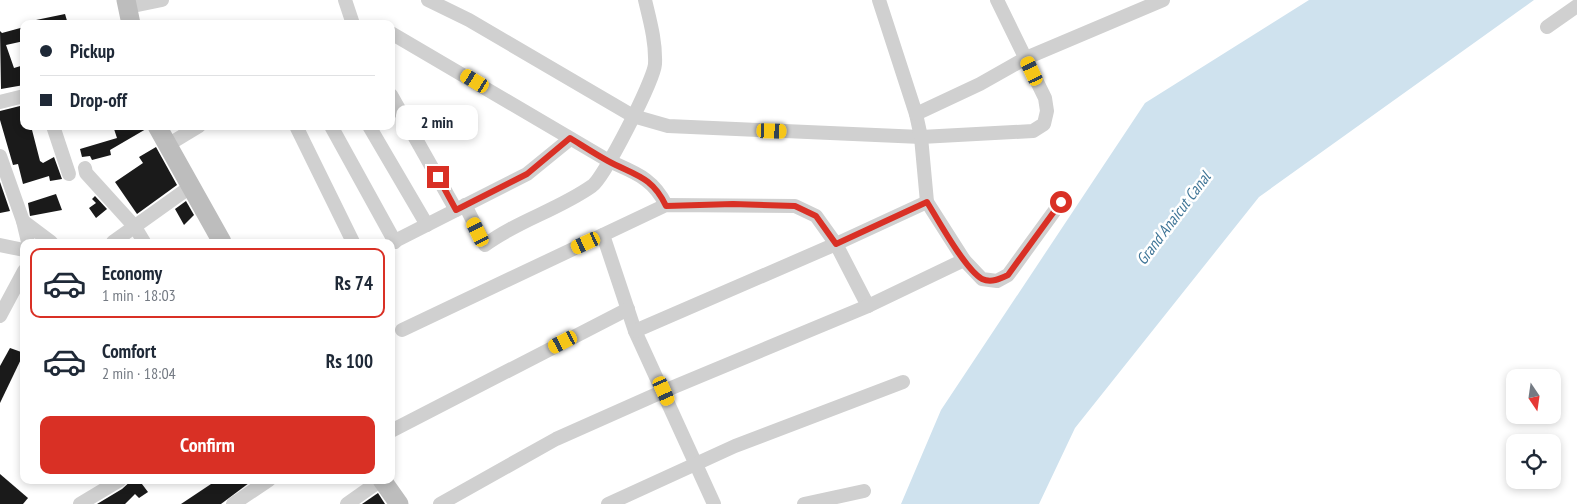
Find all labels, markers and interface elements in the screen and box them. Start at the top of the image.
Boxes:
text: Pickup [70,39,115,63]
car [1018,54,1045,88]
car [458,67,491,95]
text: Drop-off [70,88,127,112]
callout: 2 min [397,104,479,140]
text: 2 min [421,112,453,132]
car [756,123,787,139]
route end [427,166,449,188]
water label: Grand Anaicut Canal [1132,167,1215,268]
route start [1050,191,1072,213]
car [464,215,491,249]
car [569,230,602,256]
icon: car [42,261,87,306]
text: Economy [102,261,162,285]
text: Rs 74 [335,271,373,295]
text: 1 min · 18:03 [102,285,176,305]
car [546,329,579,355]
icon: car [42,339,87,384]
text: Comfort [102,339,156,363]
text: Rs 100 [326,349,373,373]
text: 2 min · 18:04 [102,363,176,383]
north arrow [1506,369,1561,424]
map controls [1506,369,1561,489]
car [651,374,676,408]
button: Confirm [40,416,375,474]
button: locate [1506,434,1561,489]

